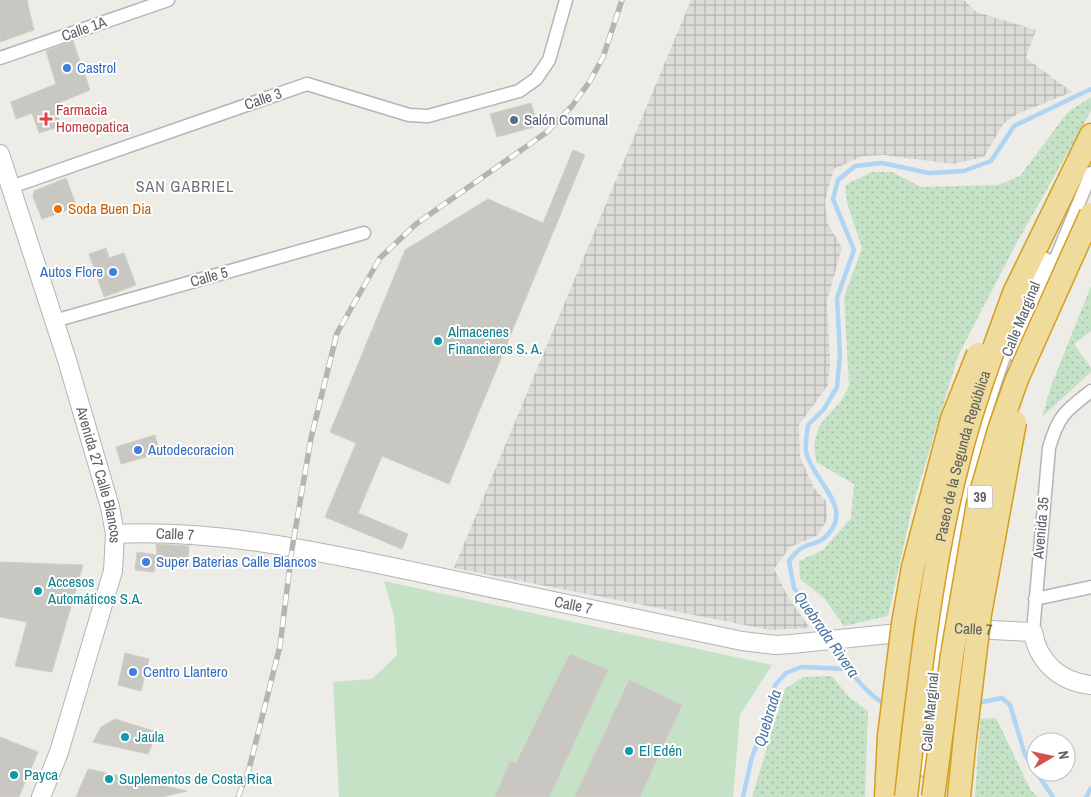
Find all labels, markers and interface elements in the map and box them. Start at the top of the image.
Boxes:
street label: Calle 1A [58,11,110,46]
place label: Castrol [77,57,116,78]
marker: Castrol [61,62,73,74]
street label: Calle 3 [241,82,285,115]
place label: Farmacia Homeopatica [56,99,129,137]
place label: Salón Comunal [524,109,608,130]
marker: Farmacia Homeopatica [40,113,52,125]
marker: Salón Comunal [508,114,520,126]
district label: SAN GABRIEL [136,175,234,197]
place label: Soda Buen Dia [68,198,152,219]
marker: Soda Buen Dia [52,203,64,215]
place label: Autos Flore [39,261,103,282]
street label: Calle 5 [188,261,230,292]
marker: Autos Flore [107,266,119,278]
street label: Calle Marginal [996,278,1045,360]
place label: Almacenes Financieros S. A. [447,321,542,359]
marker: Almacenes Financieros S. A. [432,335,444,347]
street label: Paseo de la Segunda República [930,367,995,544]
street label: Avenida 27 Calle Blancos [71,403,126,544]
place label: Autodecoracion [147,439,234,460]
marker: Autodecoracion [132,444,144,456]
road number: 39 [968,486,992,508]
street label: Avenida 35 [1027,496,1054,561]
street label: Calle 7 [156,522,195,545]
place label: Super Baterias Calle Blancos [156,551,317,572]
marker: Super Baterias Calle Blancos [140,556,152,568]
place label: Accesos Automáticos S.A. [47,571,143,609]
marker: Accesos Automáticos S.A. [32,585,44,597]
water label: Quebrada Rivera [789,586,865,682]
street label: Calle 7 [552,591,594,619]
street label: Calle 7 [954,617,993,640]
place label: Centro Llantero [143,661,228,682]
marker: Centro Llantero [127,666,139,678]
street label: Calle Marginal [916,672,943,752]
water label: Quebrada [748,687,786,749]
place label: Jaula [135,726,165,747]
marker: Jaula [119,731,131,743]
north arrow [1026,732,1076,782]
place label: El Edén [639,740,682,761]
marker: El Edén [623,745,635,757]
text: N [1054,749,1073,760]
place label: Payca [24,764,58,785]
place label: Suplementos de Costa Rica [119,768,272,789]
marker: Payca [8,769,20,781]
marker: Suplementos de Costa Rica [103,773,115,785]

